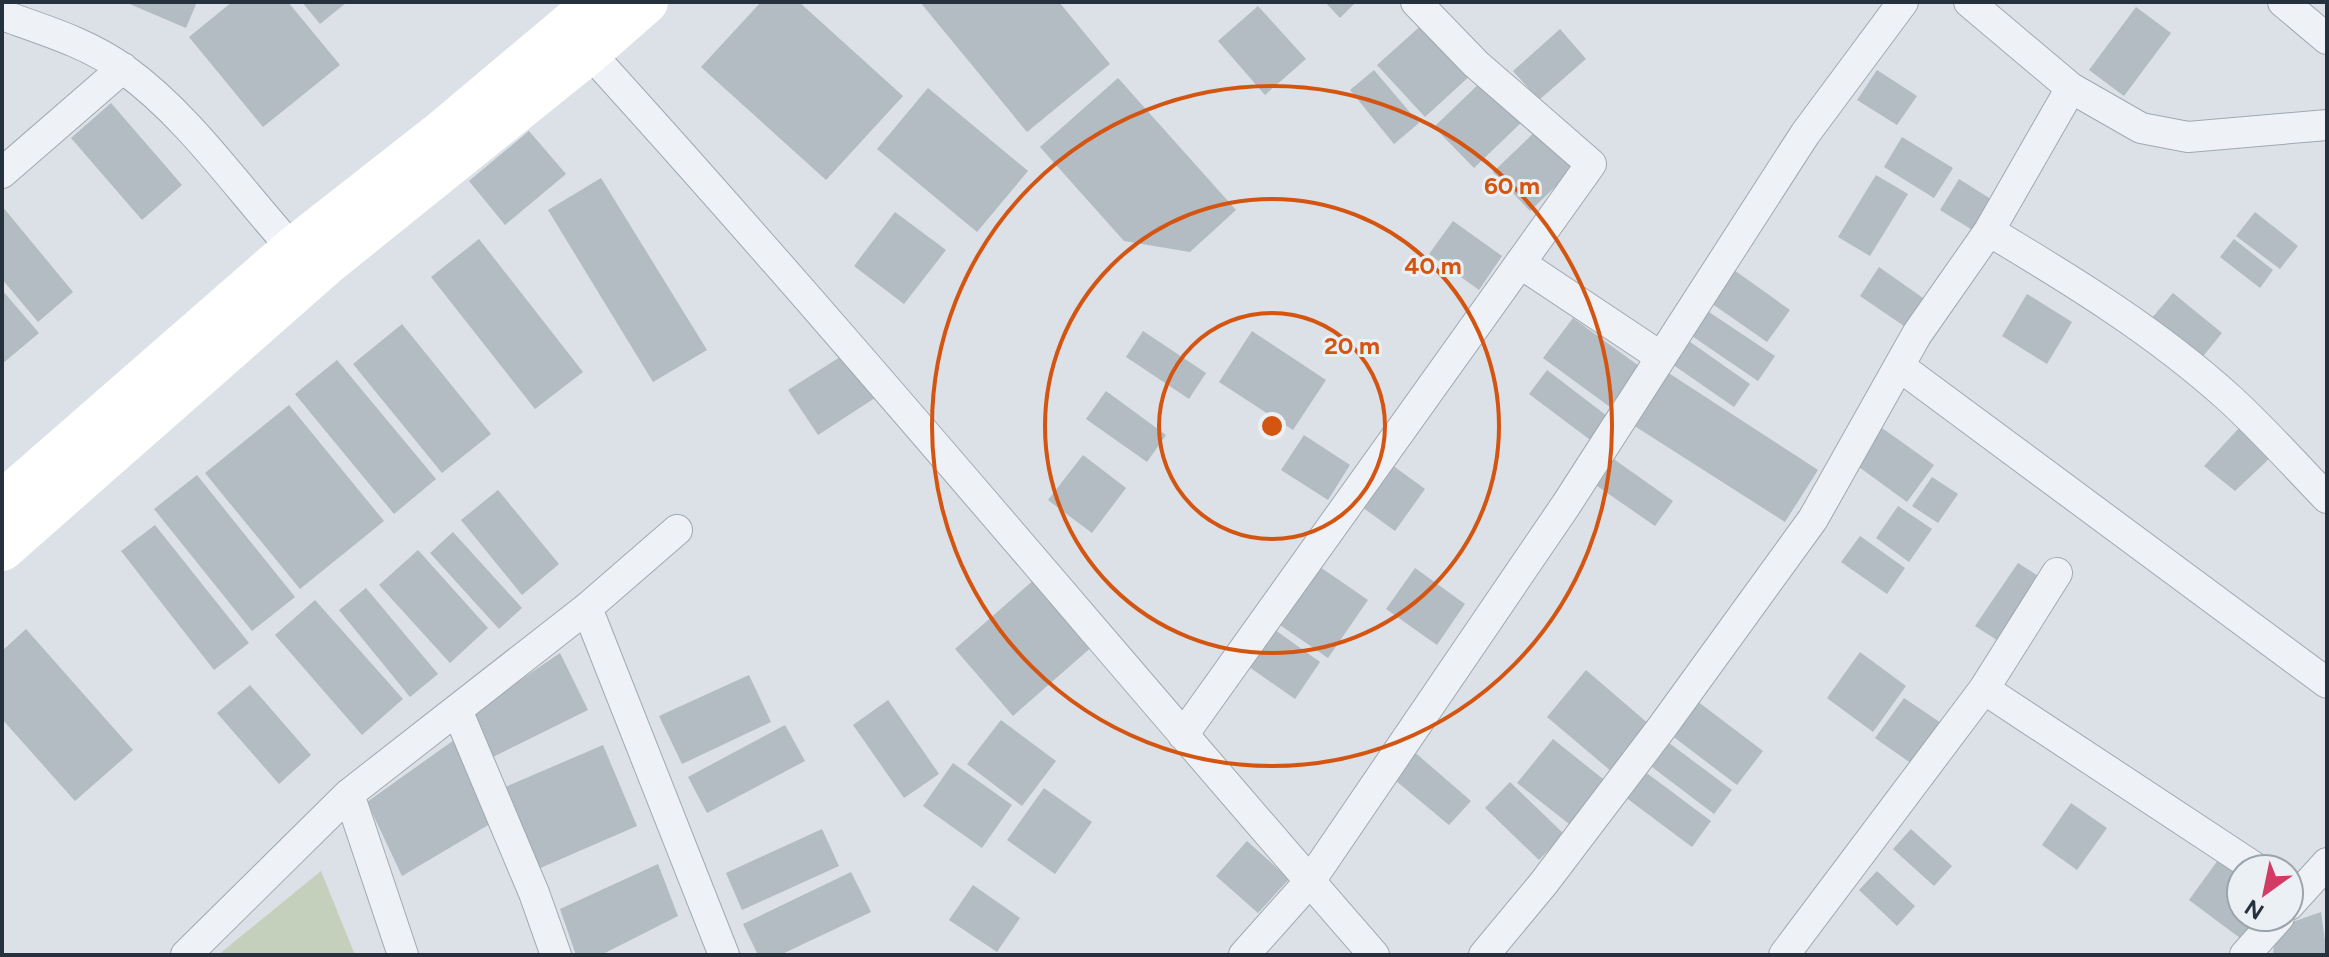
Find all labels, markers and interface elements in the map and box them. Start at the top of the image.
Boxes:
text: 60 m [1484,171,1540,200]
text: 40 m [1404,251,1462,280]
text: 20 m [1324,331,1380,360]
centre of rings [1258,412,1286,440]
north arrow [2225,853,2305,933]
text: N [2240,893,2269,925]

